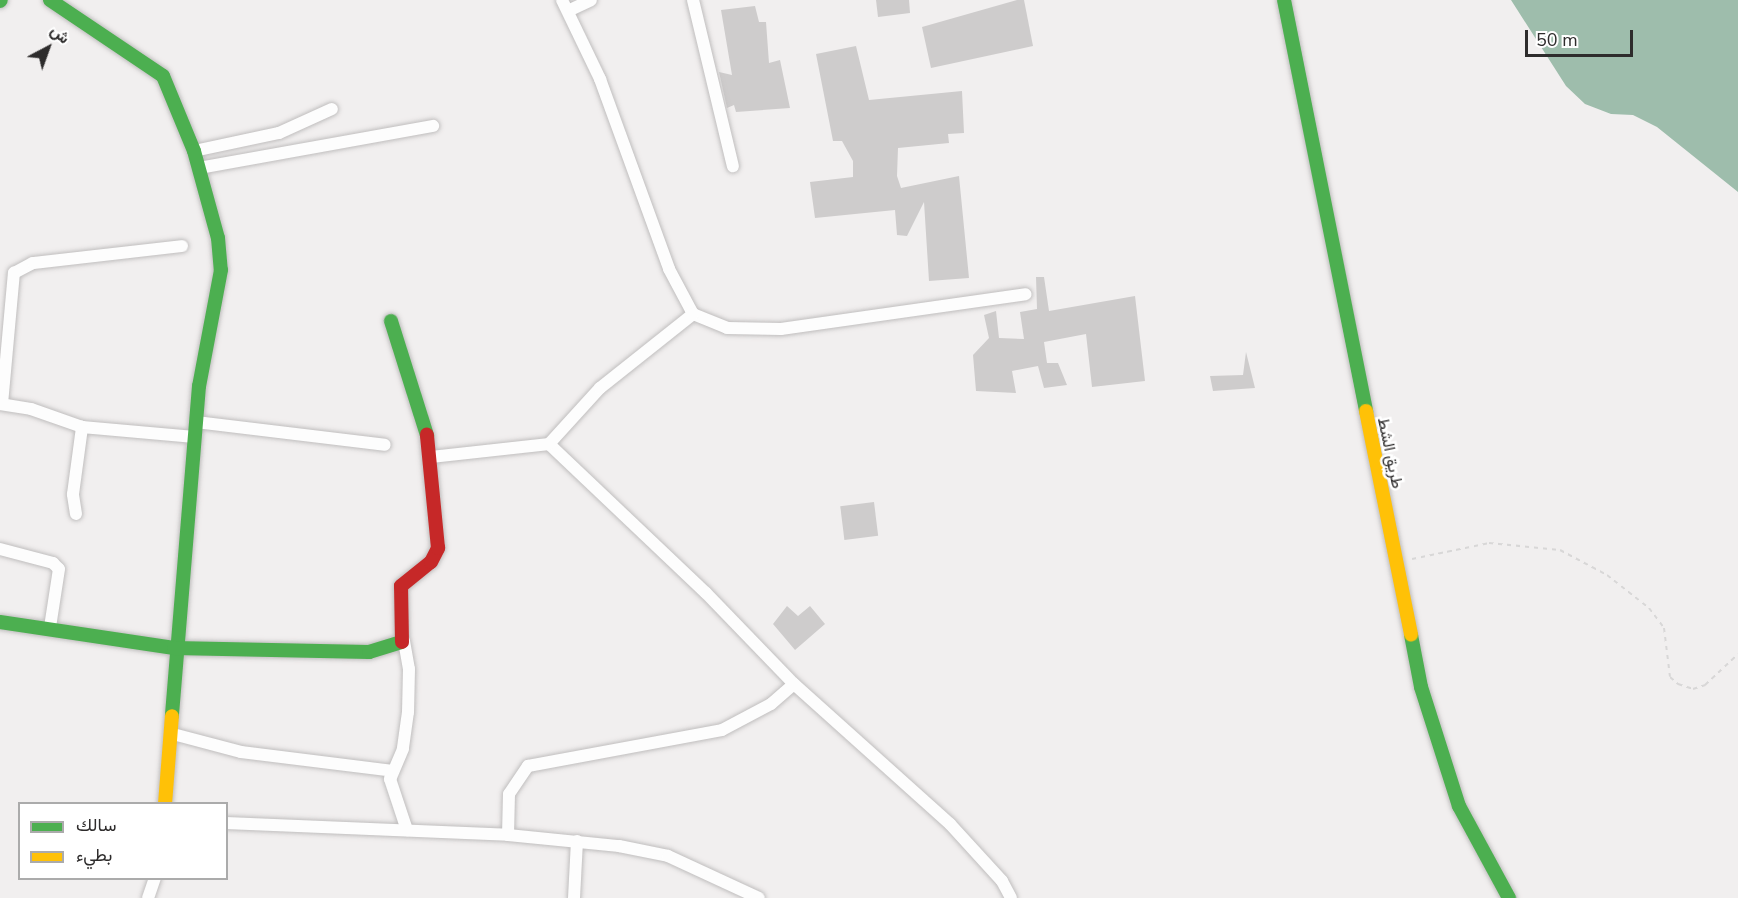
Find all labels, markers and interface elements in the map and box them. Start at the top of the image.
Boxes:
north arrow [18,18,78,78]
scale bar [1528,18,1636,56]
text: ش [45,20,74,49]
text: 50 m [1536,28,1578,52]
street label: طريق الشط [1373,416,1407,490]
legend [18,802,228,880]
text: سالك [76,813,116,837]
text: بطيء [76,843,112,867]

